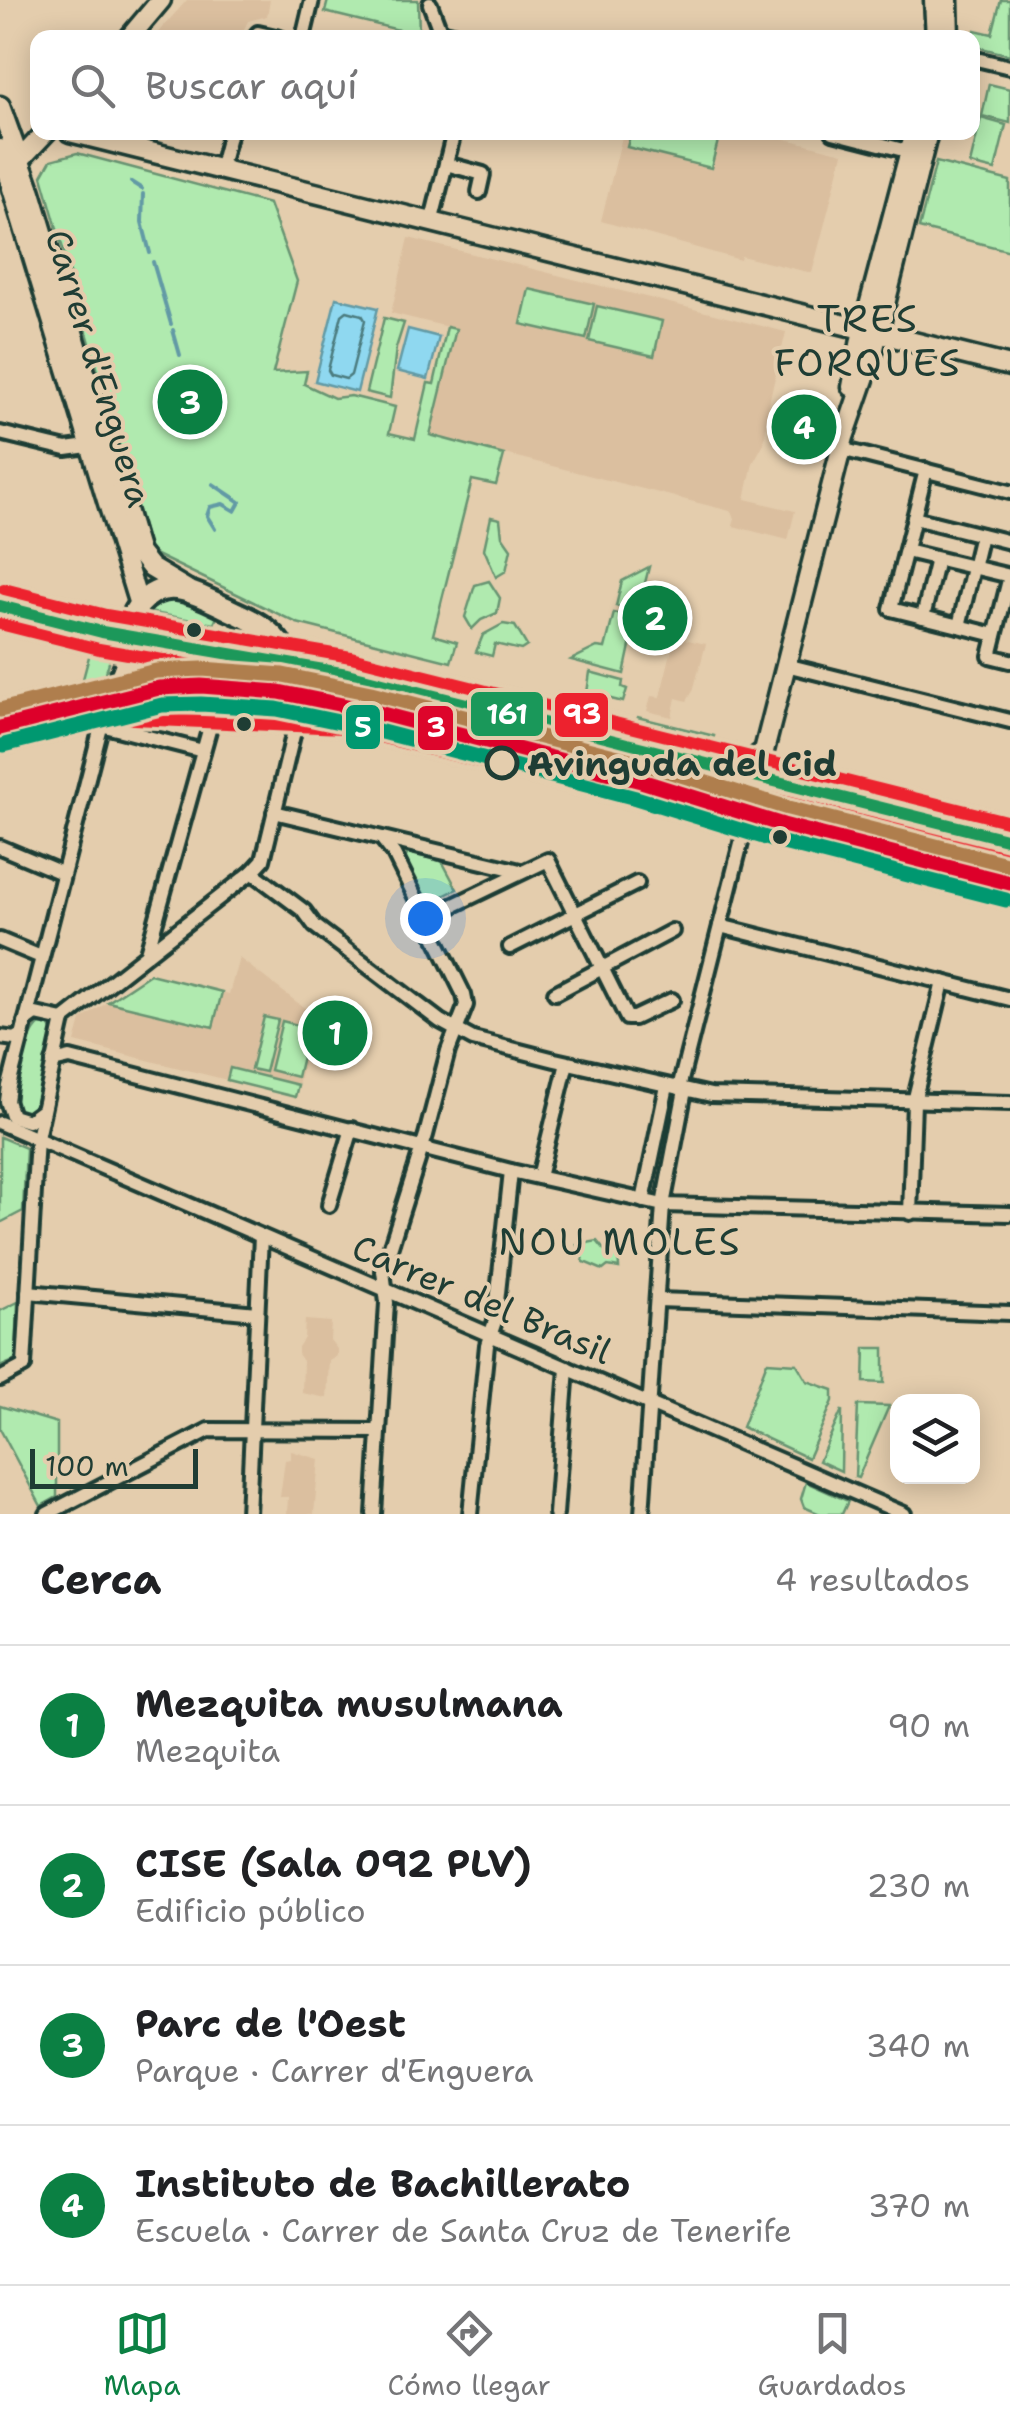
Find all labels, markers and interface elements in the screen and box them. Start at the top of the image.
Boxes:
search box [30,30,980,140]
icon: search [65,58,120,113]
text: Buscar aquí [145,60,358,111]
street label: Carrer d'Enguera [34,224,164,513]
district label: TRES FORQUES [774,293,962,388]
pin: 3 [158,364,222,440]
pin: 4 [772,390,836,464]
pin: 2 [622,580,688,656]
unlabelled marker [184,620,204,640]
line badge: 161 [469,690,545,738]
line badge: 93 [553,691,610,739]
text: 161 [486,695,528,733]
text: 93 [563,695,601,733]
line badge: 5 [344,703,382,751]
line badge: 3 [416,704,455,752]
text: 5 [354,708,372,746]
text: 3 [426,708,446,746]
unlabelled marker [234,714,254,734]
place label: Avinguda del Cid [527,740,837,787]
marker: Avinguda del Cid [486,747,518,779]
unlabelled marker [770,827,790,847]
your location [400,893,451,944]
pin: 1 [302,996,368,1070]
district label: NOU MOLES [498,1216,742,1267]
street label: Carrer del Brasil [345,1223,619,1375]
map controls [890,1394,980,1484]
button: layers [890,1394,980,1484]
scale bar [30,1444,198,1488]
text: 100 m [45,1447,129,1485]
text: Cerca [40,1551,161,1607]
text: 4 resultados [775,1558,970,1601]
text: Mezquita musulmana [135,1678,563,1729]
text: 1 [65,1704,80,1747]
text: 90 m [887,1704,970,1747]
text: Mezquita [135,1729,280,1772]
text: CISE (Sala 092 PLV) [135,1838,532,1889]
text: 2 [61,1864,84,1907]
text: 230 m [867,1864,970,1907]
text: Edificio público [135,1889,366,1932]
text: Parc de l'Oest [135,1998,406,2049]
text: 3 [61,2024,84,2067]
text: 340 m [866,2024,970,2067]
text: Parque · Carrer d'Enguera [135,2049,533,2092]
text: Instituto de Bachillerato [135,2158,630,2209]
text: 4 [61,2184,84,2227]
text: 370 m [868,2184,970,2227]
text: Escuela · Carrer de Santa Cruz de Tenerife [135,2209,792,2252]
tab: Mapa [103,2306,181,2404]
tab: Cómo llegar [388,2306,551,2404]
tab: Guardados [758,2306,907,2404]

